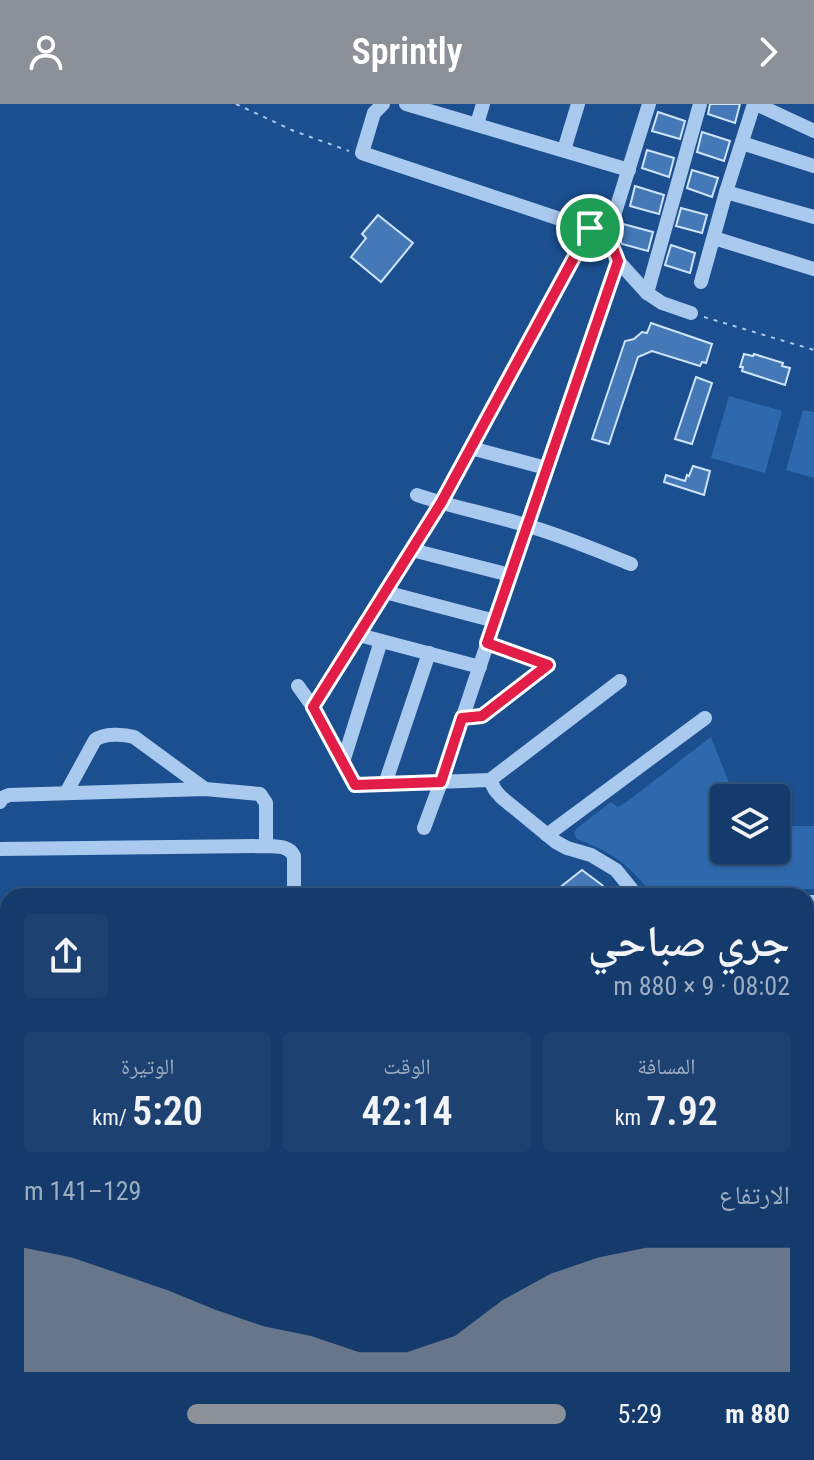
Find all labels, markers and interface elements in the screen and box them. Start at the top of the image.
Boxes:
icon: person [24,30,68,74]
icon: forward [746,30,790,74]
text: Sprintly [352,31,462,73]
pin [556,194,624,262]
icon: arrive [568,206,612,250]
map controls [710,784,790,864]
button: layers [710,784,790,864]
button: share [24,914,108,998]
text: جري صباحي [588,915,790,967]
text: 08:02 · 9 × 880 m [613,971,790,1001]
text: الوتيرة [121,1054,174,1079]
text: الوقت [383,1054,431,1079]
text: المسافة [637,1054,696,1079]
text: 5:20 [132,1088,203,1135]
text: 42:14 [361,1088,453,1135]
text: 7.92 [646,1088,718,1135]
text: /km [92,1105,132,1130]
text: km [615,1105,646,1130]
text: 129–141 m [24,1176,141,1206]
text: الارتفاع [719,1180,790,1210]
text: 5:29 [617,1399,662,1429]
text: 880 m [725,1399,790,1429]

